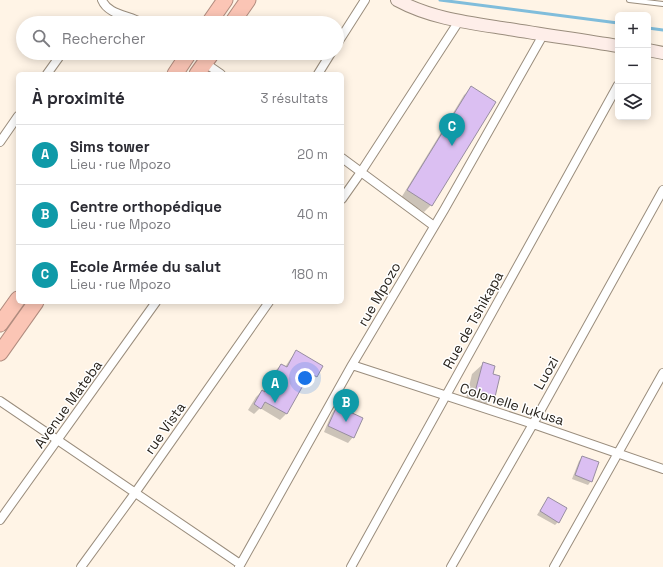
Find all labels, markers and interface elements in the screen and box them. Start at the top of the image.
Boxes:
map controls [615,12,651,120]
button: + [615,12,651,48]
search box [16,16,344,60]
icon: search [30,27,52,49]
text: Rechercher [62,29,145,48]
button: − [615,48,651,84]
button: layers [615,84,651,120]
text: À proximité [32,87,125,109]
text: 3 résultats [261,90,328,107]
pin: C [439,113,465,146]
text: Sims tower [70,137,150,156]
text: A [41,146,49,163]
text: 20 m [297,146,328,163]
text: Lieu · rue Mpozo [70,156,171,173]
text: Centre orthopédique [70,197,222,216]
text: B [41,206,49,223]
text: 40 m [297,206,328,223]
text: Lieu · rue Mpozo [70,216,171,233]
text: Ecole Armée du salut [70,257,221,276]
street label: rue Mpozo [353,259,405,329]
text: C [41,266,49,283]
text: 180 m [292,266,328,283]
street label: Rue de Tshikapa [439,268,507,372]
text: Lieu · rue Mpozo [70,276,171,293]
street label: Luozi [530,353,562,393]
street label: Avenue Mateba [30,357,106,451]
your location [295,368,315,388]
pin: A [262,370,288,403]
street label: Colonelle lukusa [457,379,567,429]
pin: B [333,389,359,422]
street label: rue Vista [141,399,189,457]

